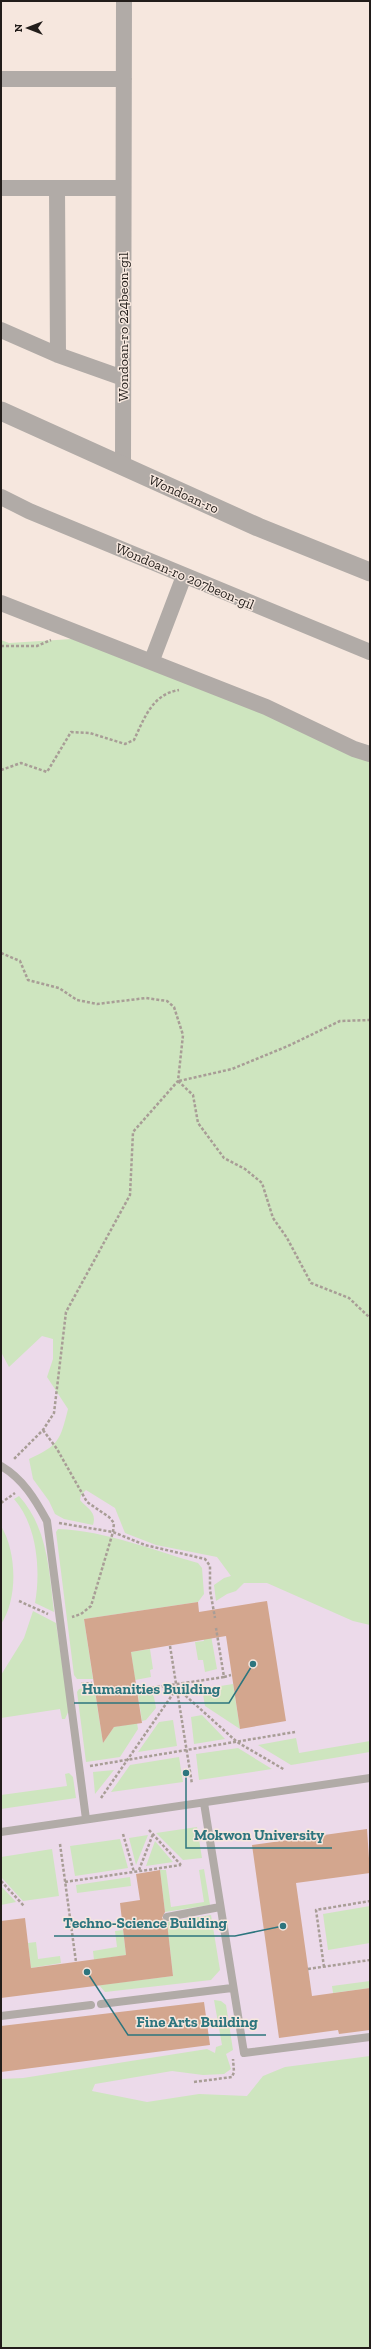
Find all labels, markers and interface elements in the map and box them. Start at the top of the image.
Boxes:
north arrow [8,8,48,48]
text: N [12,23,25,32]
street label: Wondoan-ro 224beon-gil [115,252,132,402]
street label: Wondoan-ro [146,471,221,517]
street label: Wondoan-ro 207beon-gil [113,540,257,614]
callout: Humanities Building [74,1676,229,1703]
text: Humanities Building [82,1680,221,1698]
callout: Mokwon University [186,1821,332,1848]
text: Mokwon University [194,1826,324,1844]
callout: Techno-Science Building [54,1909,235,1936]
text: Techno-Science Building [63,1914,228,1932]
callout: Fine Arts Building [128,2008,266,2035]
text: Fine Arts Building [136,2013,258,2031]

